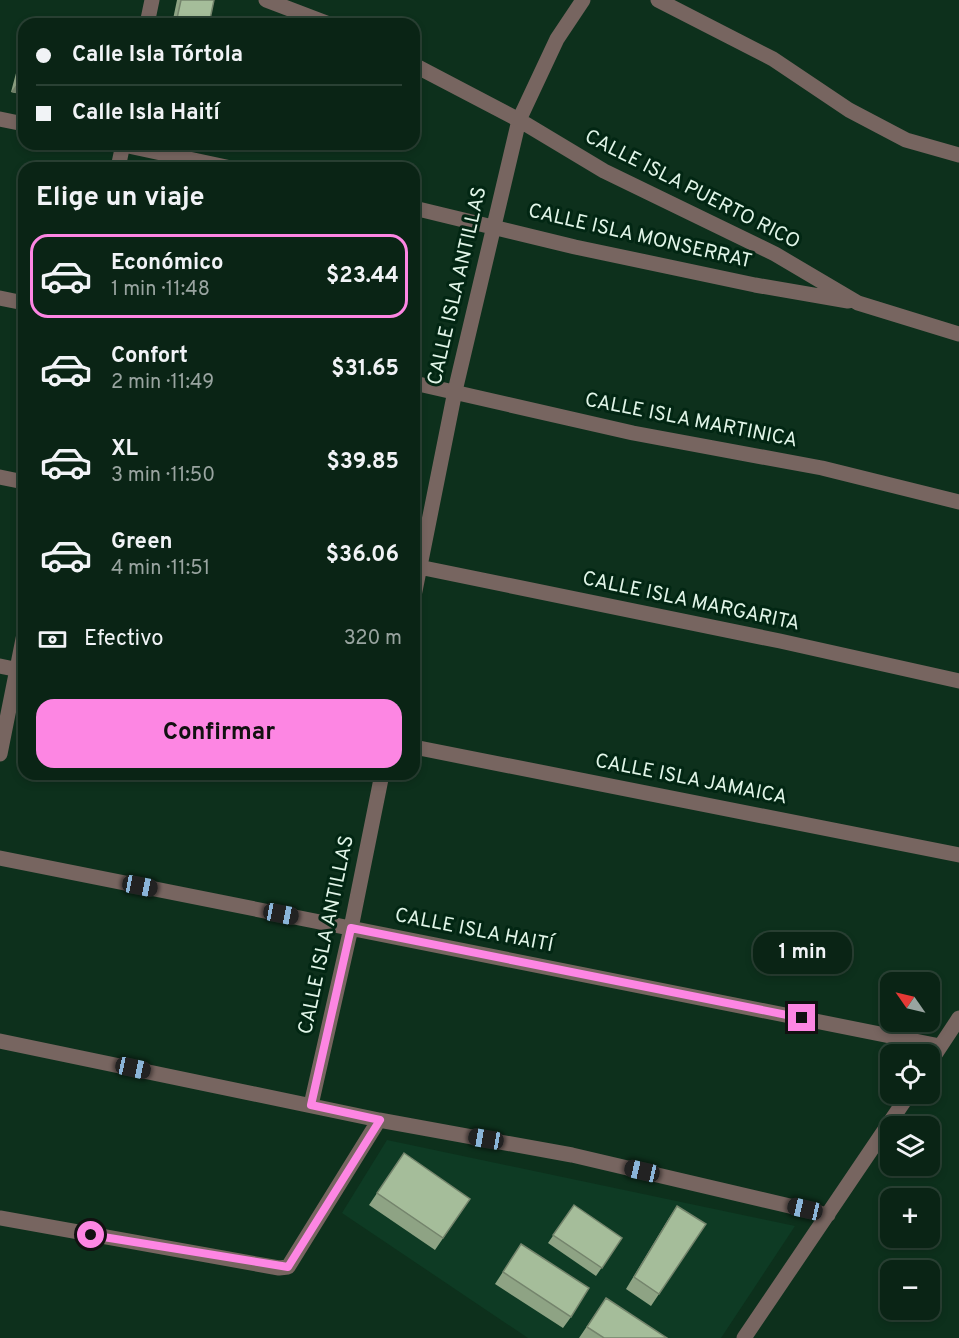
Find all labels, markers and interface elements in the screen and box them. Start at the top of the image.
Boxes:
text: Calle Isla Tórtola [72,42,243,69]
text: Calle Isla Haití [72,100,220,127]
street label: CALLE ISLA PUERTO RICO [580,124,804,256]
text: Elige un viaje [36,181,205,215]
street label: CALLE ISLA ANTILLAS [423,184,493,388]
street label: CALLE ISLA MONSERRAT [526,199,754,275]
icon: car [39,249,93,303]
text: Económico [111,250,224,277]
text: $23.44 [326,263,399,290]
text: 1 min · 11:48 [111,277,210,303]
icon: car [39,342,93,396]
text: Confort [111,343,188,370]
text: $31.65 [331,356,399,383]
text: 2 min · 11:49 [111,370,214,396]
street label: CALLE ISLA MARTINICA [582,388,800,454]
icon: car [39,435,93,489]
text: XL [111,436,138,463]
text: $39.85 [326,449,399,476]
text: 3 min · 11:50 [111,463,215,489]
icon: car [39,528,93,582]
text: Green [111,529,173,556]
text: $36.06 [326,542,399,569]
text: 4 min · 11:51 [111,556,210,582]
street label: CALLE ISLA MARGARITA [580,566,802,638]
icon: cash [36,623,69,656]
text: Efectivo [84,626,164,653]
text: 320 m [344,626,402,652]
button: Confirmar [36,699,402,768]
street label: CALLE ISLA JAMAICA [593,749,789,811]
street label: CALLE ISLA ANTILLAS [293,833,361,1037]
car [121,874,159,898]
street label: CALLE ISLA HAITÍ [392,901,558,960]
car [262,902,300,926]
callout: 1 min [752,931,852,973]
text: 1 min [778,940,827,966]
north arrow [880,972,940,1032]
map controls [880,972,940,1320]
route end [788,1004,815,1031]
button: locate [880,1044,940,1104]
car [114,1055,152,1081]
button: layers [880,1116,940,1176]
car [467,1127,505,1151]
car [622,1158,662,1184]
button: + [880,1188,940,1248]
car [785,1196,825,1222]
route start [77,1221,104,1248]
button: − [880,1260,940,1320]

